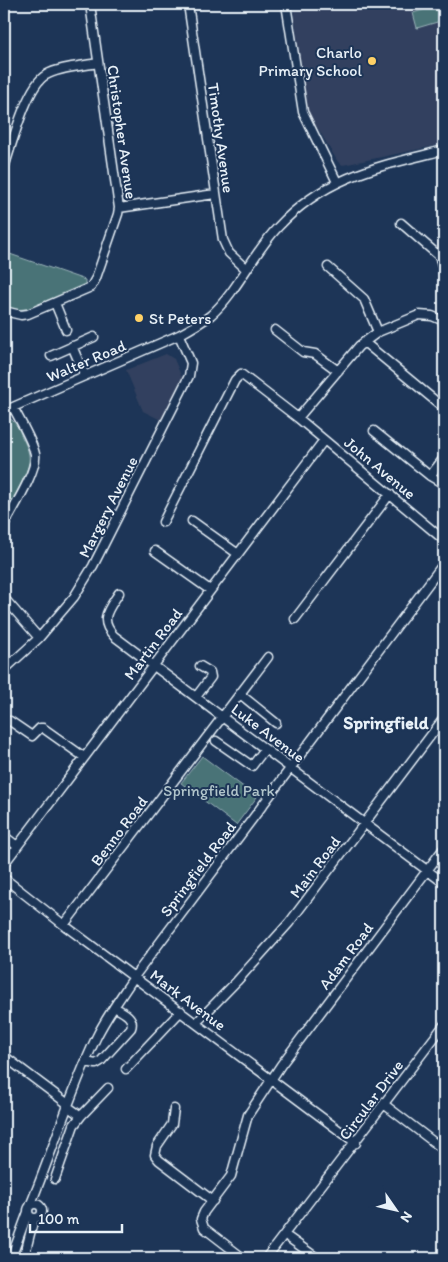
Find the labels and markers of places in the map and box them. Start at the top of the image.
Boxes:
place label: Charlo Primary School [259,43,362,80]
marker: Charlo Primary School [366,55,378,67]
place label: St Peters [149,309,211,328]
marker: St Peters [133,312,145,324]

